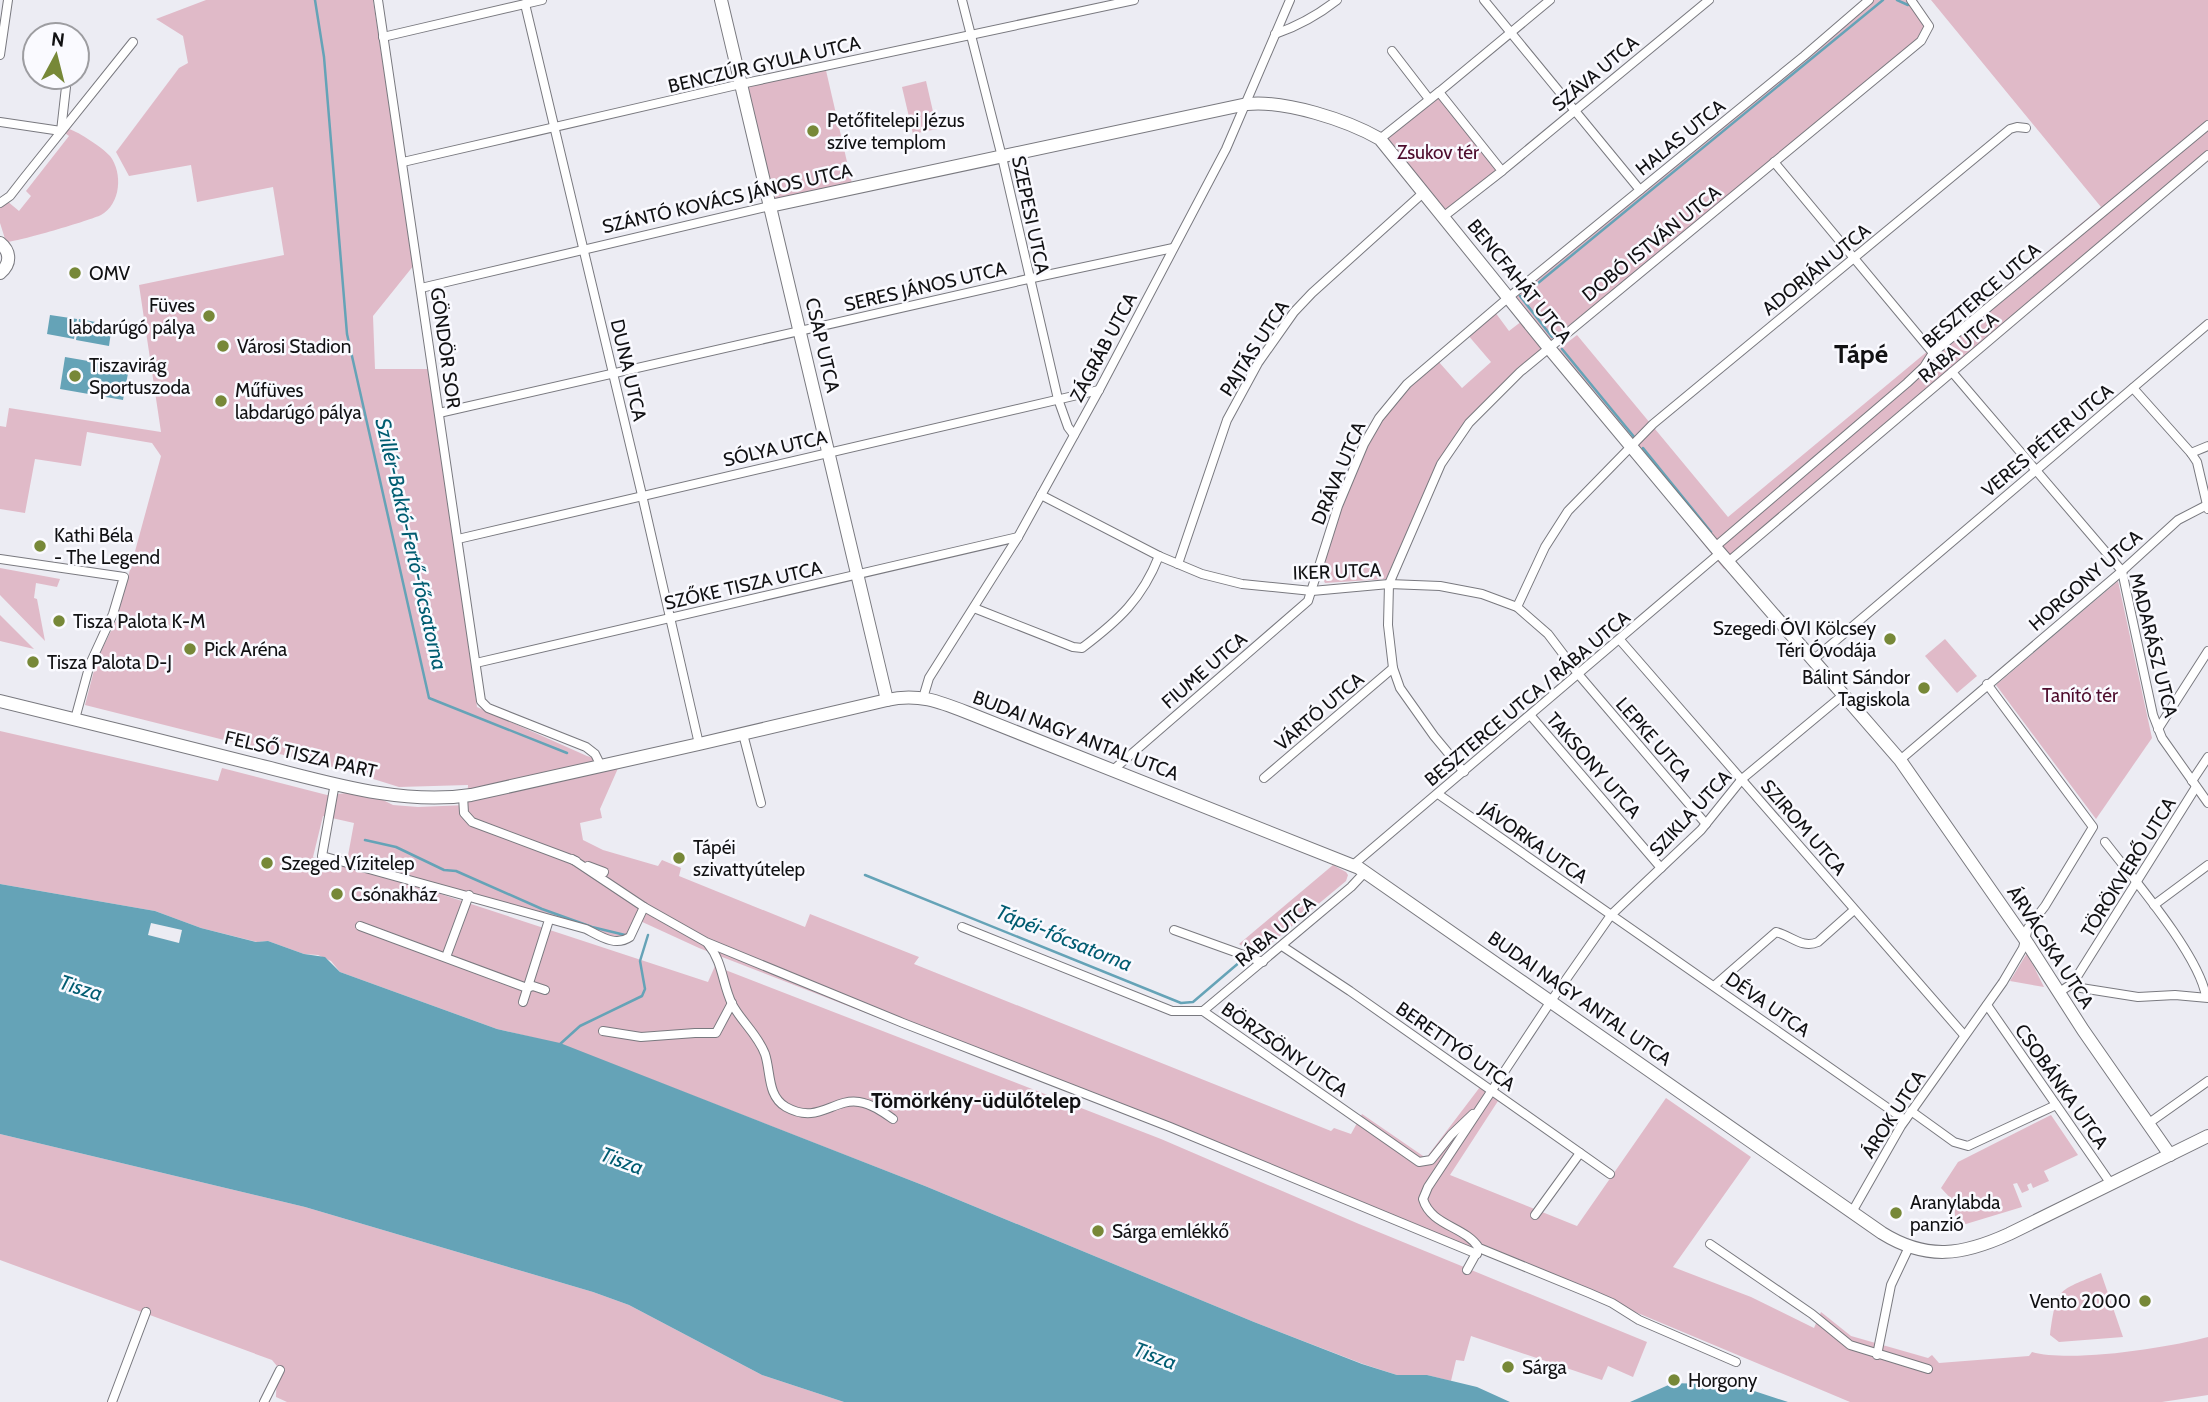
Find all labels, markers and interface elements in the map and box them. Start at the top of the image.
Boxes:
north arrow [21,21,91,91]
text: N [50,27,66,52]
street label: BENCZÚR GYULA UTCA [666,30,863,98]
street label: SZÁVA UTCA [1547,30,1643,116]
street label: HALAS UTCA [1631,94,1730,180]
place label: Petőfitelepi Jézus szíve templom [827,109,965,154]
marker: Petőfitelepi Jézus szíve templom [805,123,821,139]
park label: Zsukov tér [1397,141,1479,164]
street label: SZEPESI UTCA [1007,154,1054,277]
street label: SZÁNTÓ KOVÁCS JÁNOS UTCA [600,157,855,238]
street label: DOBÓ ISTVÁN UTCA [1577,179,1725,306]
street label: BENCFAHÁT UTCA [1463,214,1578,348]
street label: ADORJÁN UTCA [1757,218,1875,320]
street label: BESZTERCE UTCA [1918,238,2045,353]
street label: SERES JÁNOS UTCA [842,256,1009,316]
place label: OMV [89,262,131,285]
marker: OMV [67,265,83,281]
street label: GÖNDÖR SOR [426,286,465,411]
street label: ZÁGRÁB UTCA [1064,288,1142,406]
place label: Füves labdarúgó pálya [68,294,195,339]
street label: PAJTÁS UTCA [1214,295,1294,401]
street label: CSAP UTCA [800,296,845,395]
street label: RÁBA UTCA [1913,306,2003,387]
marker: Füves labdarúgó pálya [201,308,217,324]
street label: DUNA UTCA [606,317,651,424]
place label: Városi Stadion [237,335,351,358]
marker: Városi Stadion [215,338,231,354]
district label: Tápé [1834,338,1888,370]
place label: Tiszavirág Sportuszoda [89,354,190,399]
marker: Tiszavirág Sportuszoda [67,368,83,384]
street label: VERES PÉTER UTCA [1976,378,2118,502]
place label: Műfüves labdarúgó pálya [235,379,362,424]
marker: Műfüves labdarúgó pálya [213,393,229,409]
water label: Szillér-Baktó-Fertő-főcsatorna [370,415,453,672]
street label: DRÁVA UTCA [1306,418,1371,528]
street label: SÓLYA UTCA [721,424,830,472]
place label: Kathi Béla - The Legend [54,524,160,569]
street label: HORGONY UTCA [2024,525,2147,636]
marker: Kathi Béla - The Legend [32,538,48,554]
street label: SZŐKE TISZA UTCA [662,555,824,615]
street label: IKER UTCA [1292,558,1382,585]
street label: MADARÁSZ UTCA [2124,570,2184,720]
street label: BESZTERCE UTCA / RÁBA UTCA [1419,605,1635,791]
place label: Tisza Palota K-M [73,610,205,633]
marker: Tisza Palota K-M [51,613,67,629]
place label: Szegedi ÓVI Kölcsey Téri Óvodája [1713,616,1876,662]
street label: FIUME UTCA [1157,627,1252,714]
marker: Szegedi ÓVI Kölcsey Téri Óvodája [1882,631,1898,647]
place label: Pick Aréna [204,638,287,661]
marker: Pick Aréna [182,641,198,657]
place label: Tisza Palota D-J [47,651,172,674]
marker: Tisza Palota D-J [25,654,41,670]
place label: Bálint Sándor Tagiskola [1802,666,1910,711]
street label: VÁRTÓ UTCA [1270,667,1369,755]
marker: Bálint Sándor Tagiskola [1916,680,1932,696]
park label: Tanító tér [2042,684,2118,707]
street label: BUDAI NAGY ANTAL UTCA [970,686,1182,785]
street label: LEPKE UTCA [1611,693,1696,786]
street label: TAKSONY UTCA [1542,708,1646,823]
street label: FELSŐ TISZA PART [222,725,380,783]
street label: SZIKLA UTCA [1645,765,1736,861]
street label: SZIROM UTCA [1756,775,1851,880]
street label: TÖRÖKVERŐ UTCA [2075,792,2181,941]
street label: JÁVORKA UTCA [1474,795,1593,888]
place label: Tápéi szivattyútelep [693,836,805,881]
marker: Tápéi szivattyútelep [671,850,687,866]
place label: Szeged Vízitelep [281,852,415,875]
marker: Szeged Vízitelep [259,855,275,871]
street label: ÁRVÁCSKA UTCA [2002,881,2100,1013]
place label: Csónakház [351,883,438,906]
marker: Csónakház [329,886,345,902]
street label: RÁBA UTCA [1230,890,1320,971]
water label: Tápéi-főcsatorna [992,899,1136,976]
street label: BUDAI NAGY ANTAL UTCA [1484,926,1676,1071]
street label: DÉVA UTCA [1721,966,1815,1042]
water label: Tisza [57,969,106,1006]
street label: BERETTYÓ UTCA [1392,996,1521,1096]
street label: BÖRZSÖNY UTCA [1217,997,1353,1102]
street label: CSOBÁNKA UTCA [2010,1019,2114,1154]
street label: ÁROK UTCA [1856,1065,1930,1162]
district label: Tömörkény-üdülőtelep [871,1088,1081,1113]
water label: Tisza [597,1141,647,1180]
place label: Aranylabda panzió [1910,1191,2000,1236]
marker: Aranylabda panzió [1888,1205,1904,1221]
place label: Sárga emlékkő [1112,1220,1229,1243]
marker: Sárga emlékkő [1090,1223,1106,1239]
place label: Vento 2000 [2030,1290,2131,1313]
marker: Vento 2000 [2137,1293,2153,1309]
water label: Tisza [1130,1336,1180,1375]
place label: Sárga [1522,1356,1567,1379]
marker: Sárga [1500,1359,1516,1375]
place label: Horgony [1688,1369,1758,1392]
marker: Horgony [1666,1372,1682,1388]

